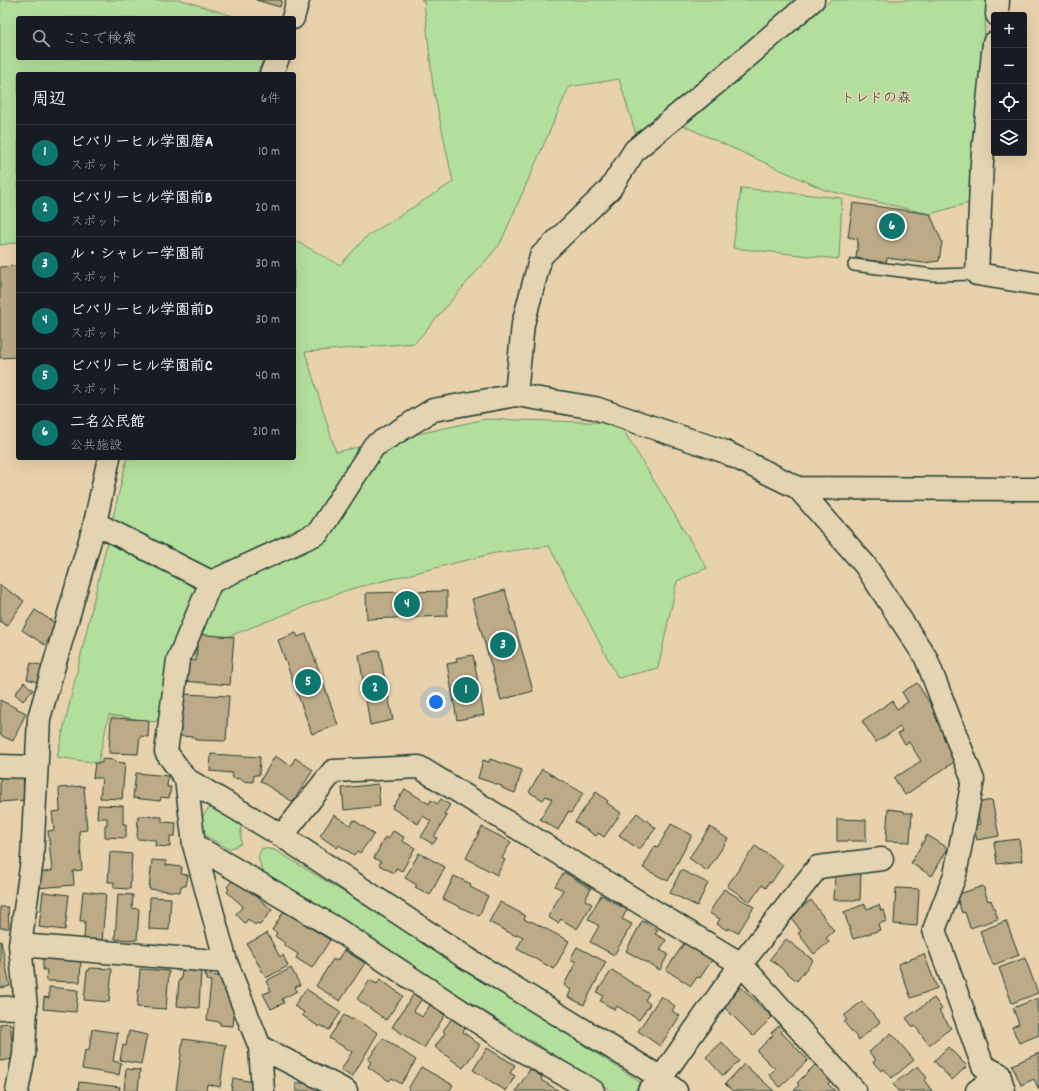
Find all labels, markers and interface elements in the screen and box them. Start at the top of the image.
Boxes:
map controls [991,12,1027,156]
button: + [991,12,1027,48]
search box [16,16,296,60]
icon: search [30,27,52,49]
text: ここで検索 [62,29,137,51]
button: − [991,48,1027,84]
button: locate [991,84,1027,120]
text: 周辺 [32,89,66,113]
park label: トレドの森 [841,89,911,109]
text: 6件 [261,90,280,109]
button: layers [991,120,1027,156]
text: ビバリーヒル学園磨A [70,132,213,154]
text: 1 [44,143,46,162]
text: 10 m [258,143,280,162]
text: スポット [70,157,122,176]
text: ビバリーヒル学園前B [70,188,212,210]
text: 2 [42,199,48,218]
text: 20 m [255,199,280,218]
pin: 6 [879,211,905,241]
text: スポット [70,213,122,232]
text: ル・シャレー学園前 [70,244,205,266]
text: 3 [42,255,48,274]
text: 30 m [255,255,280,274]
text: スポット [70,269,122,288]
text: ビバリーヒル学園前D [70,300,213,322]
text: 4 [42,311,48,330]
text: 30 m [255,311,280,330]
text: スポット [70,325,122,344]
text: ビバリーヒル学園前C [70,356,212,378]
text: 5 [42,367,48,386]
text: 40 m [256,367,280,386]
text: スポット [70,381,122,400]
text: 二名公民館 [70,412,145,434]
text: 6 [42,423,48,442]
text: 210 m [252,423,280,442]
text: 公共施設 [70,437,122,456]
pin: 4 [394,589,420,619]
pin: 3 [490,630,516,660]
pin: 5 [295,667,321,697]
pin: 2 [362,673,388,703]
pin: 1 [453,675,479,705]
your location [426,692,446,712]

